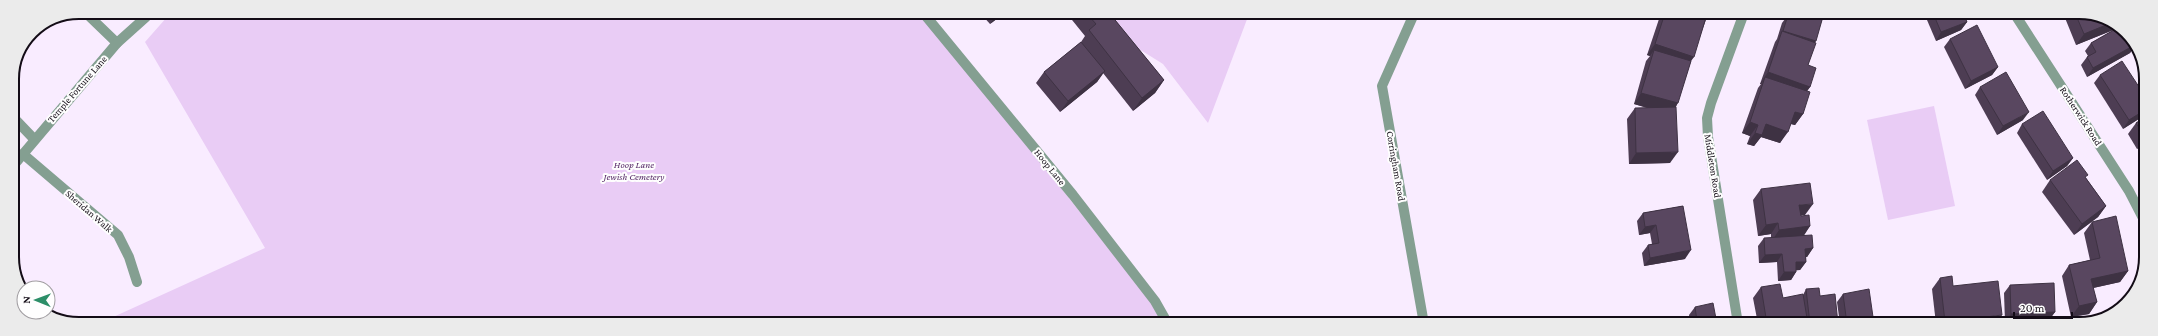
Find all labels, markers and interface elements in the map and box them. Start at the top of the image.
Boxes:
street label: Temple Fortune Lane [45,53,109,124]
street label: Rotherwick Road [2058,84,2105,148]
street label: Corringham Road [1384,130,1408,203]
street label: Middleton Road [1703,133,1724,199]
street label: Hoop Lane [1032,147,1068,188]
park label: Hoop Lane Jewish Cemetery [602,159,664,182]
street label: Sheridan Walk [63,188,115,234]
north arrow [16,280,56,320]
scale bar [2014,294,2072,320]
text: N [20,295,32,304]
text: 20 m [2020,301,2045,315]

